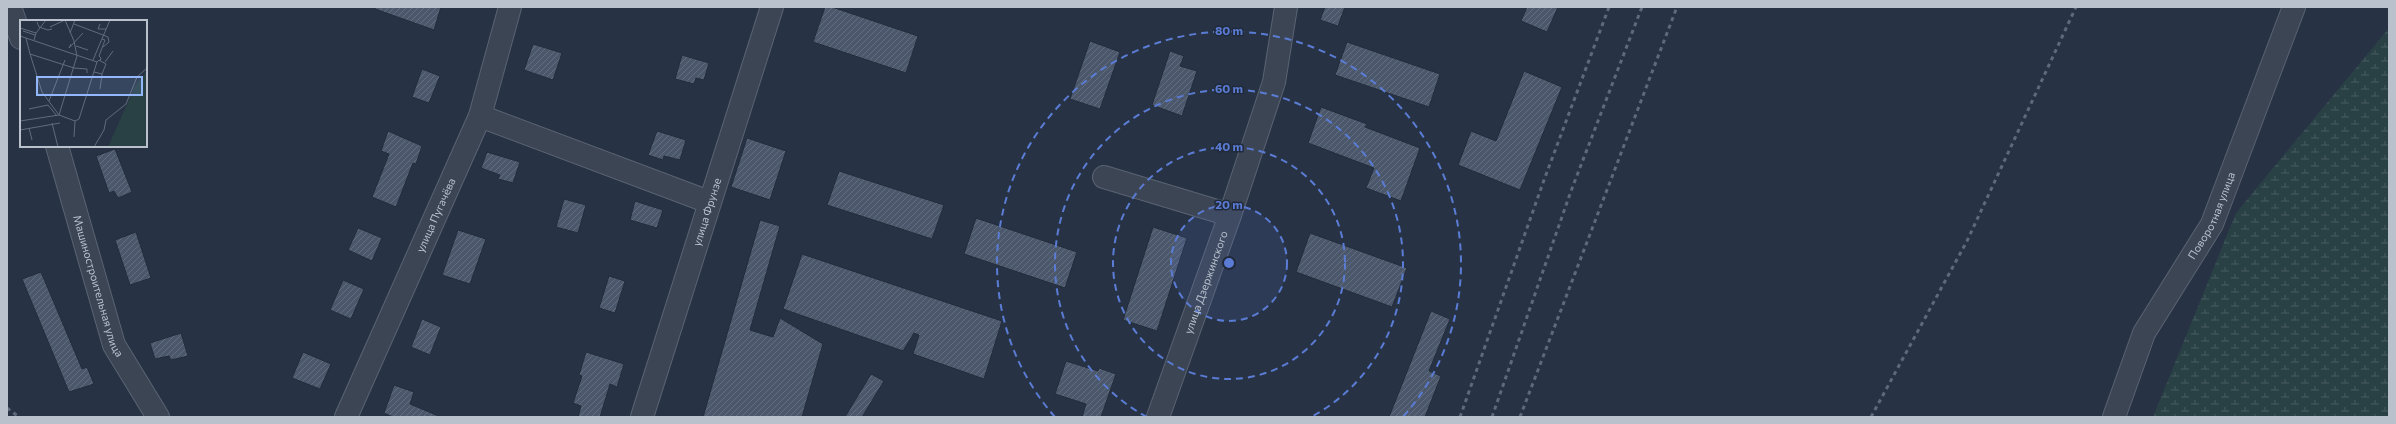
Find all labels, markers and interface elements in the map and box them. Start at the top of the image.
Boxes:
inset map [20,20,147,147]
text: 80 m [1215,23,1243,37]
text: 60 m [1215,81,1243,95]
text: 40 m [1215,139,1243,153]
street label: Поворотная улица [2185,170,2237,261]
street label: улица Пугачёва [413,176,458,254]
street label: улица Фрунзе [690,176,723,248]
text: 20 m [1215,197,1243,211]
street label: Машиностроительная улица [71,214,127,359]
street label: улица Дзержинского [1181,228,1230,335]
centre of rings [1222,256,1236,270]

